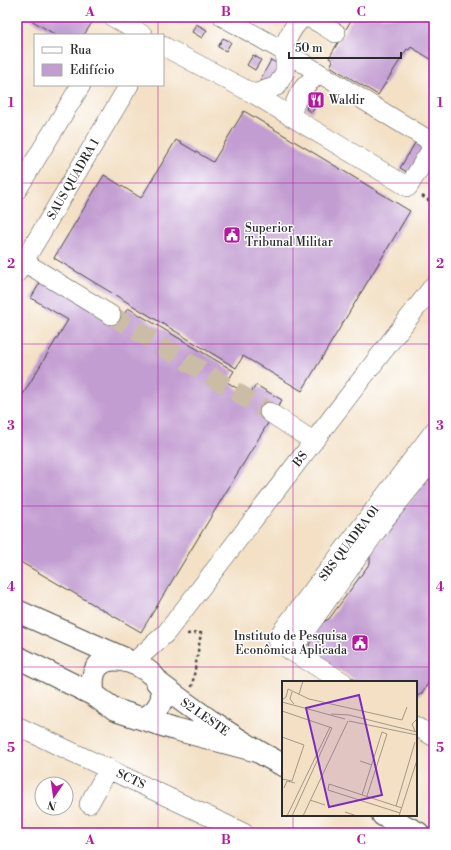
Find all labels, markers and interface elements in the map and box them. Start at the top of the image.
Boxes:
text: A [84,4,95,20]
text: B [221,4,231,20]
text: C [356,4,366,20]
legend [34,34,164,86]
scale bar [289,34,401,60]
text: 50 m [295,41,323,56]
text: Rua [70,43,92,58]
text: Edifício [70,63,115,78]
restaurant icon: Waldir [306,90,326,110]
place label: Waldir [328,93,365,108]
text: 1 [8,95,15,111]
text: 1 [437,95,444,111]
street label: SAUS QUADRA 1 [44,135,103,223]
place label: Superior Tribunal Militar [245,221,333,250]
public building icon: Superior Tribunal Militar [222,225,242,245]
text: 2 [7,256,15,272]
text: 2 [436,256,444,272]
text: 3 [7,418,15,434]
text: 3 [436,418,444,434]
street label: BS [289,449,311,471]
street label: SBS QUADRA 01 [316,502,383,584]
text: 4 [7,579,16,595]
text: 4 [436,579,445,595]
place label: Instituto de Pesquisa Econômica Aplicada [234,629,348,658]
public building icon: Instituto de Pesquisa Econômica Aplicada [350,633,370,653]
inset map [282,681,417,816]
street label: S2 LESTE [177,695,232,740]
text: 5 [7,740,15,756]
text: 5 [436,740,444,756]
street label: SCTS [114,766,148,793]
north arrow [34,776,74,816]
text: N [46,797,58,813]
text: A [84,832,95,848]
text: B [221,832,231,848]
text: C [356,832,366,848]

